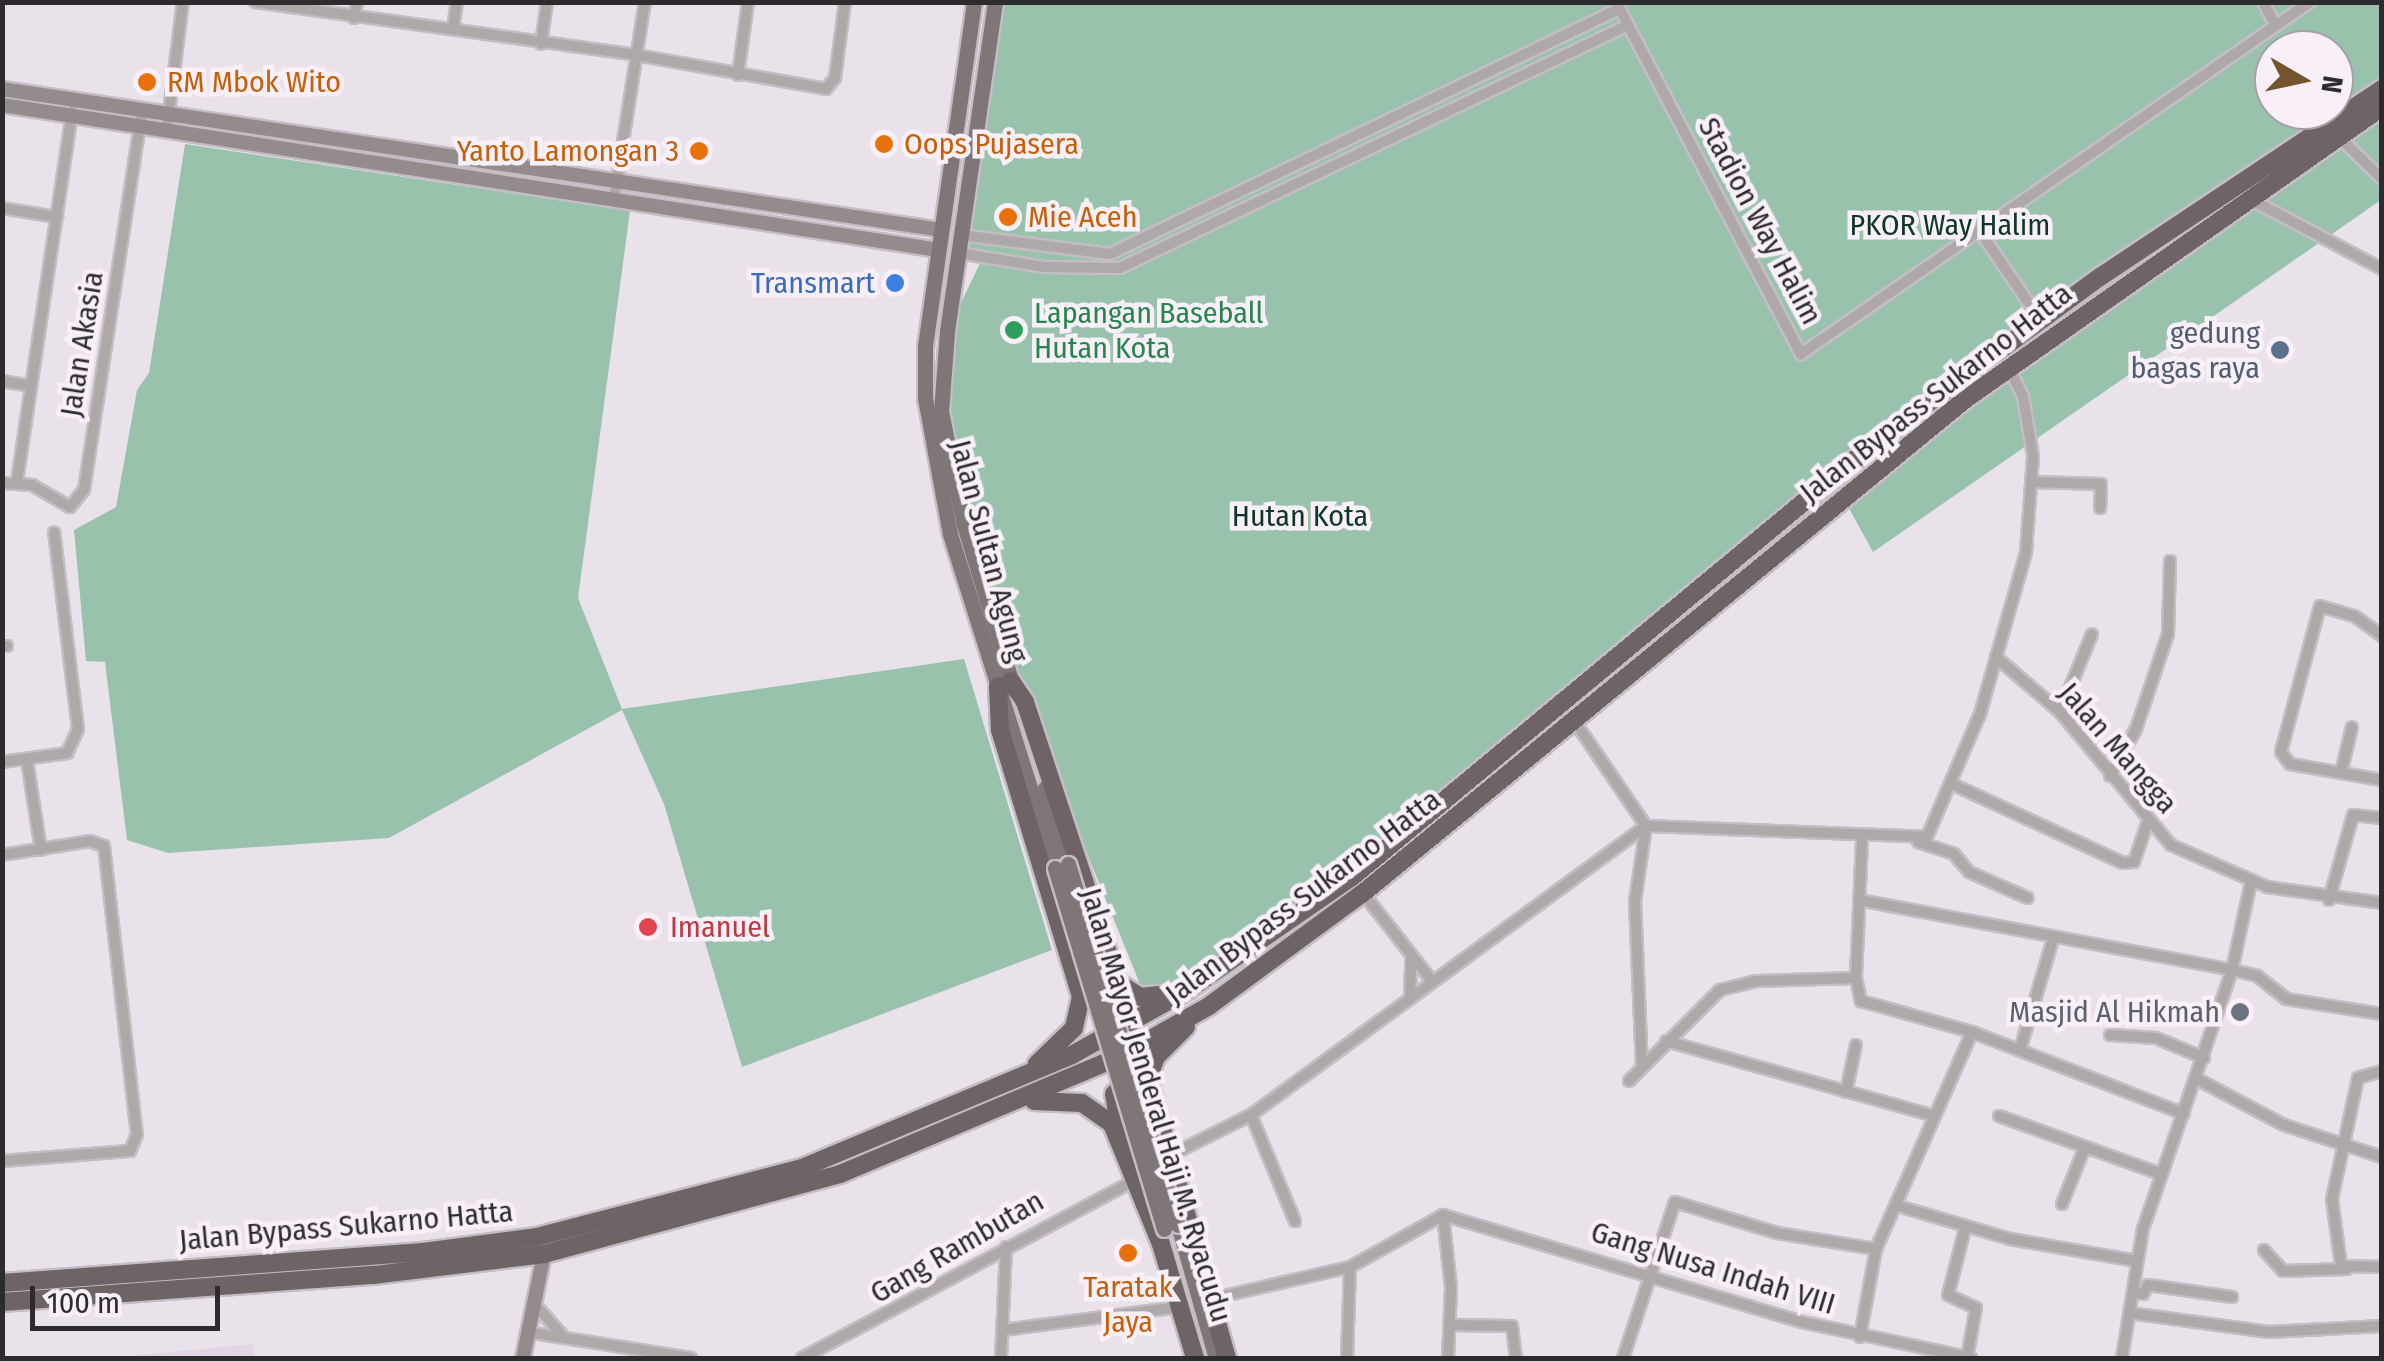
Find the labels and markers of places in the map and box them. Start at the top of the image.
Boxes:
place label: RM Mbok Wito [167,64,341,100]
marker: RM Mbok Wito [136,71,158,93]
place label: Oops Pujasera [904,126,1079,162]
place label: Yanto Lamongan 3 [457,133,679,169]
marker: Oops Pujasera [873,133,895,155]
marker: Yanto Lamongan 3 [688,140,710,162]
place label: Mie Aceh [1028,199,1137,235]
marker: Mie Aceh [997,206,1019,228]
place label: Transmart [751,265,875,301]
marker: Transmart [884,272,906,294]
place label: Lapangan Baseball Hutan Kota [1034,295,1264,366]
place label: gedung bagas raya [2131,315,2260,386]
marker: Lapangan Baseball Hutan Kota [1003,319,1025,341]
marker: gedung bagas raya [2269,339,2291,361]
place label: Imanuel [670,909,770,945]
marker: Imanuel [635,914,661,940]
place label: Masjid Al Hikmah [2009,994,2220,1030]
marker: Masjid Al Hikmah [2229,1001,2251,1023]
marker: Taratak Jaya [1117,1242,1139,1264]
place label: Taratak Jaya [1083,1269,1173,1340]

